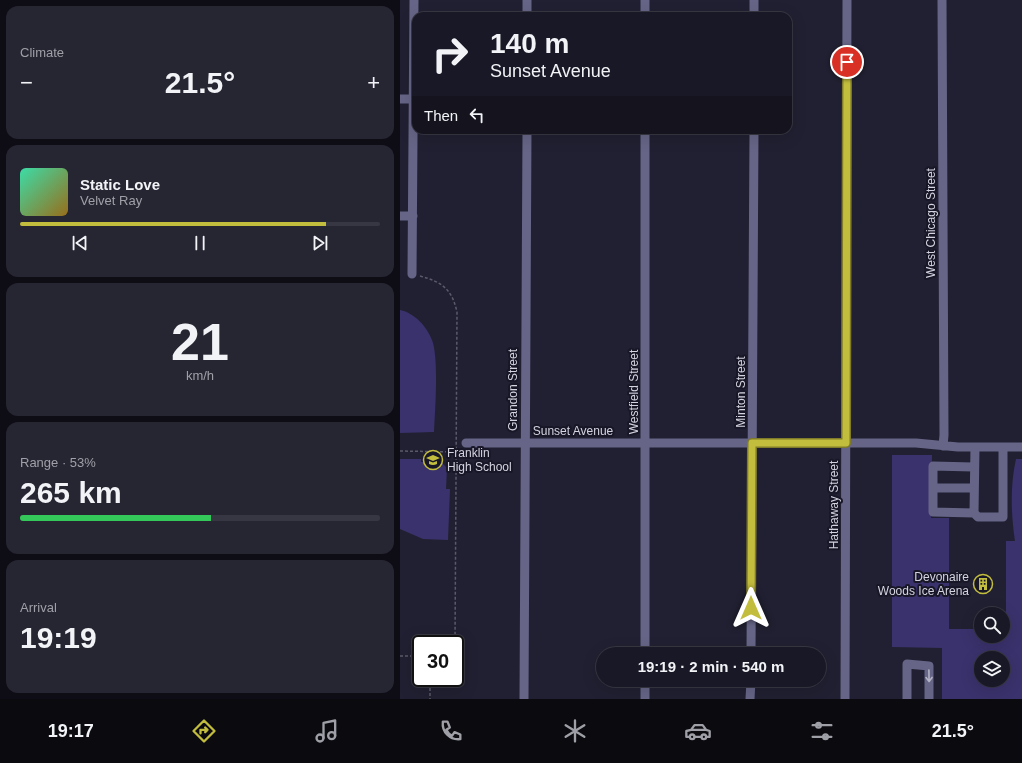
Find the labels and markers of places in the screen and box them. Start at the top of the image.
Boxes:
pin [830,45,864,79]
place label: Franklin High School [447,446,512,474]
school or university icon: Franklin High School [422,449,444,471]
place label: Devonaire Woods Ice Arena [878,570,969,598]
building icon: Devonaire Woods Ice Arena [972,573,994,595]

